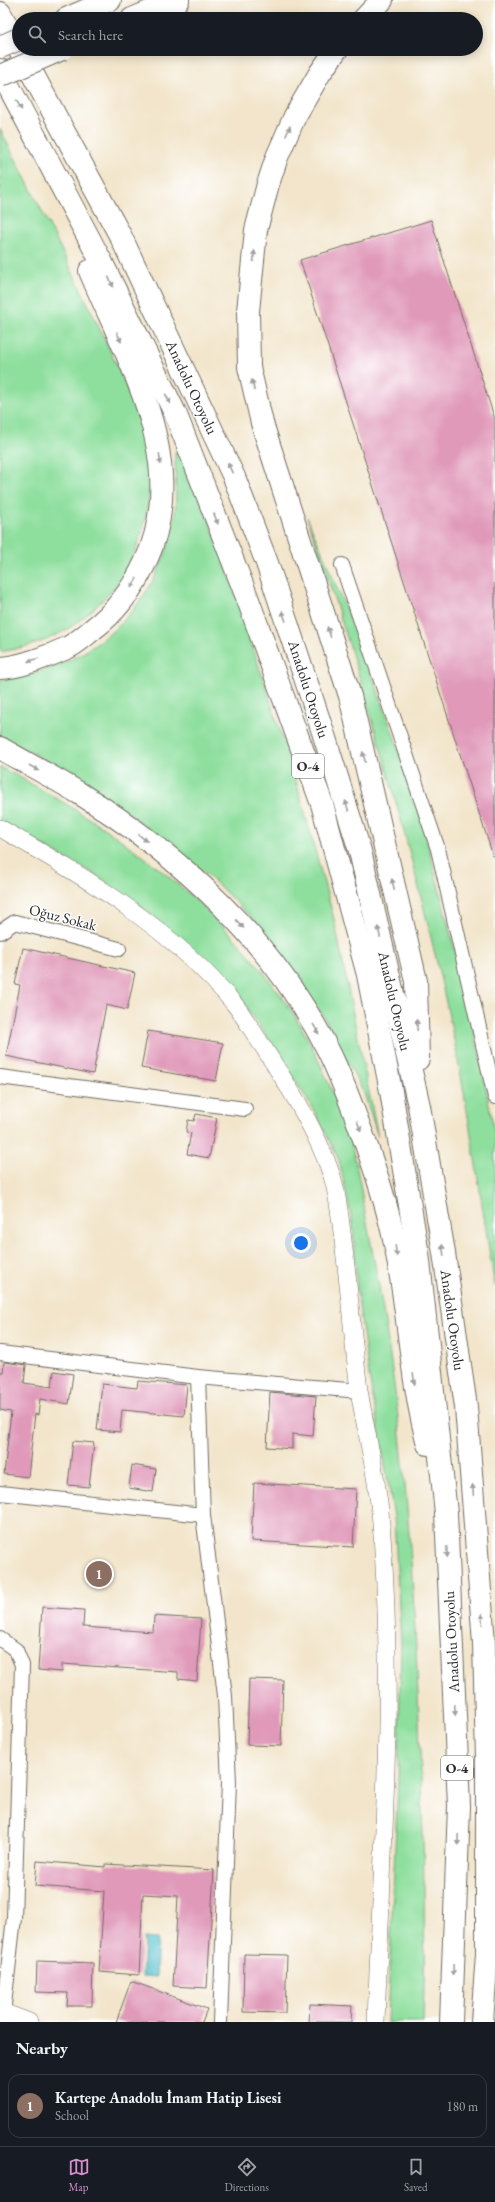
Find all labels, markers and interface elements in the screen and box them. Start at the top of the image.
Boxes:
search box [12,12,483,56]
icon: search [26,23,48,45]
text: Search here [58,25,123,44]
one-way arrow [16,99,22,110]
one-way arrow [285,126,291,137]
one-way arrow [250,250,257,262]
one-way arrow [108,276,114,288]
one-way arrow [116,331,122,343]
street label: Anadolu Otoyolu [161,336,222,437]
one-way arrow [250,379,256,391]
one-way arrow [165,393,171,405]
one-way arrow [157,453,163,465]
one-way arrow [227,462,233,473]
one-way arrow [214,514,220,526]
one-way arrow [130,578,138,589]
one-way arrow [281,610,287,622]
one-way arrow [325,626,331,638]
street label: Anadolu Otoyolu [284,637,334,740]
one-way arrow [27,657,39,663]
one-way arrow [360,751,366,763]
road number: O-4 [292,754,324,778]
one-way arrow [28,764,40,771]
one-way arrow [343,800,349,812]
one-way arrow [138,833,149,842]
one-way arrow [390,878,396,890]
street label: Oğuz Sokak [27,899,100,935]
one-way arrow [235,919,245,929]
one-way arrow [376,926,382,938]
street label: Anadolu Otoyolu [374,948,416,1053]
one-way arrow [414,1018,420,1031]
one-way arrow [313,1023,320,1035]
one-way arrow [357,1121,363,1133]
your location [291,1233,311,1253]
one-way arrow [440,1243,446,1256]
one-way arrow [393,1245,399,1257]
street label: Anadolu Otoyolu [436,1267,469,1372]
one-way arrow [411,1373,417,1385]
one-way arrow [470,1484,476,1496]
one-way arrow [444,1546,450,1559]
pin: 1 [86,1559,112,1589]
street label: Anadolu Otoyolu [439,1591,463,1694]
one-way arrow [479,1613,486,1625]
one-way arrow [451,1704,458,1716]
road number: O-4 [441,1756,473,1780]
one-way arrow [455,1834,461,1847]
one-way arrow [450,1964,456,1977]
text: Nearby [16,2037,68,2059]
text: Kartepe Anadolu İmam Hatip Lisesi [55,2088,281,2107]
text: 1 [27,2098,33,2115]
text: 180 m [447,2098,478,2115]
text: School [55,2107,89,2124]
tab: Map [68,2156,90,2194]
tab: Directions [225,2156,269,2194]
tab: Saved [404,2156,427,2194]

